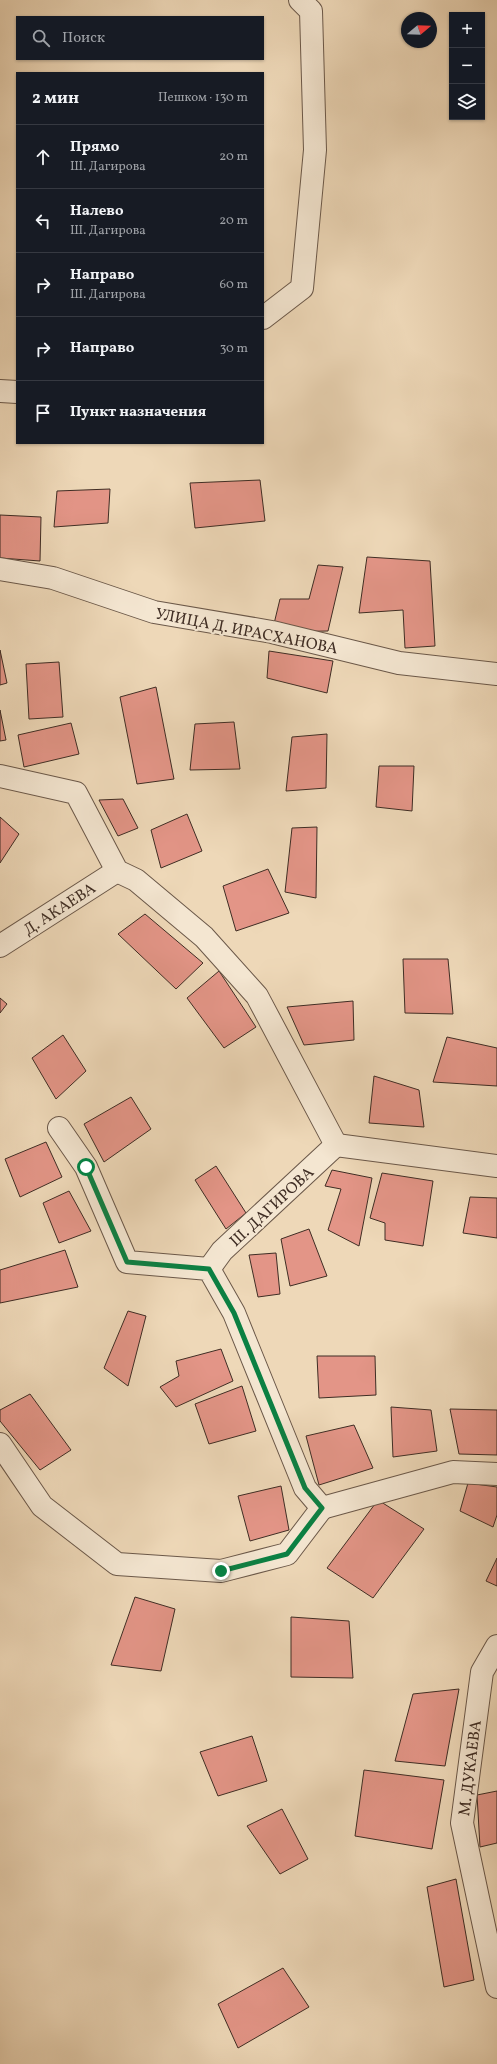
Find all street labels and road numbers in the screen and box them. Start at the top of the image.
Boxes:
street label: УЛИЦА Д. ИРАСХАНОВА [153,603,340,660]
street label: Д. АКАЕВА [20,878,101,941]
street label: Ш. ДАГИРОВА [225,1162,319,1252]
street label: М. ДУКАЕВА [454,1719,488,1817]

